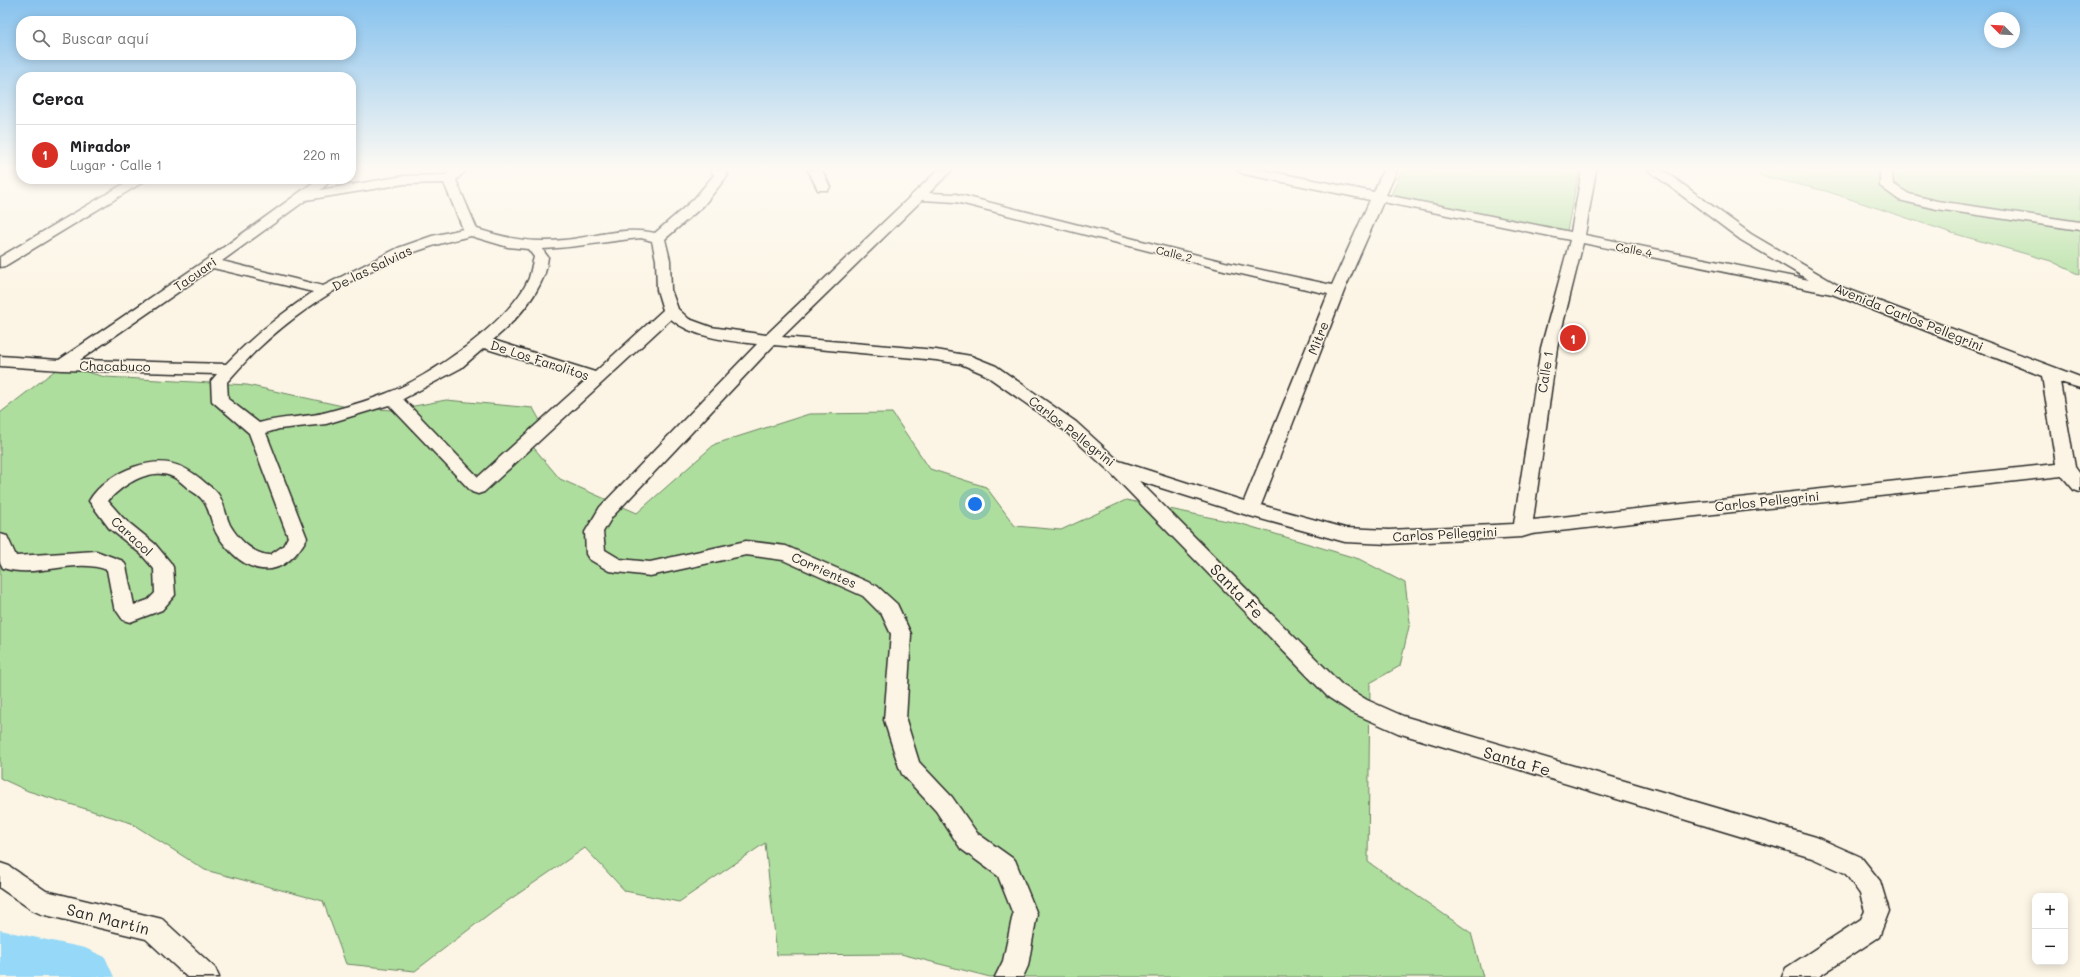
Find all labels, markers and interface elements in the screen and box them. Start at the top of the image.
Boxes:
north arrow [1984,12,2020,48]
search box [16,16,356,60]
icon: search [30,27,52,49]
text: Buscar aquí [62,28,149,48]
text: Cerca [32,87,84,109]
text: Mirador [70,136,131,156]
text: 1 [42,146,48,163]
text: 220 m [303,146,340,163]
text: Lugar · Calle 1 [70,156,162,173]
street label: Calle 4 [1614,239,1654,261]
street label: De las Salvias [329,241,415,294]
street label: Calle 2 [1155,242,1194,265]
street label: Tacuari [170,253,220,295]
street label: Avenida Carlos Pellegrini [1832,279,1986,354]
street label: Mitre [1303,319,1332,357]
pin: 1 [1560,323,1586,353]
street label: De Los Farolitos [489,336,592,383]
street label: Calle 1 [1533,350,1556,394]
street label: Chacabuco [79,356,151,375]
street label: Carlos Pellegrini [1026,392,1119,470]
street label: Carlos Pellegrini [1714,487,1820,514]
your location [965,494,985,514]
street label: Caracol [108,512,157,559]
street label: Carlos Pellegrini [1392,522,1498,545]
street label: Corrientes [789,548,859,591]
street label: Santa Fe [1206,559,1269,623]
street label: Santa Fe [1481,741,1553,780]
map controls [2032,893,2068,965]
button: + [2032,893,2068,929]
street label: San Martín [65,898,152,939]
button: − [2032,929,2068,965]

